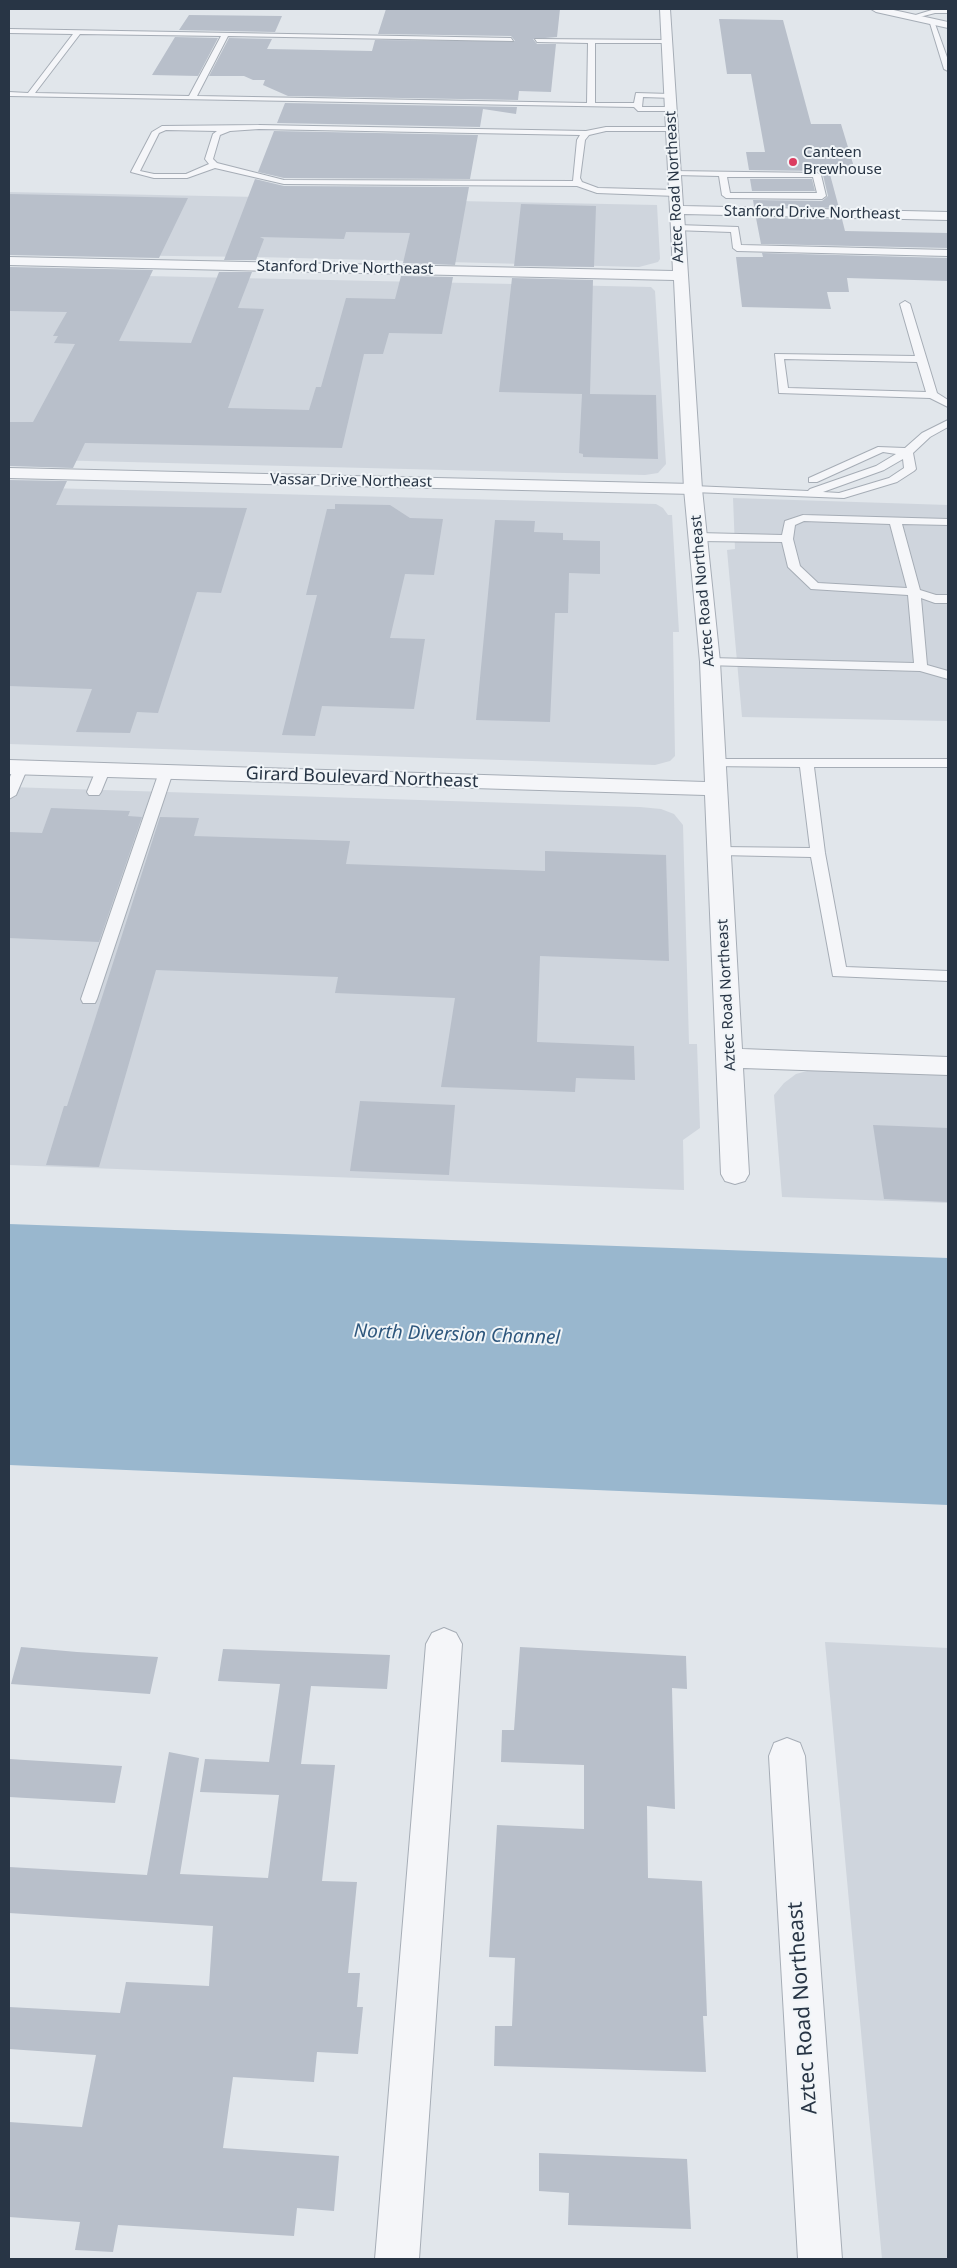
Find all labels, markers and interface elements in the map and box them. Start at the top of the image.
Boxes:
street label: Aztec Road Northeast [662,110,688,264]
place label: Canteen Brewhouse [803,144,882,179]
marker: Canteen Brewhouse [787,156,799,168]
street label: Stanford Drive Northeast [724,202,900,224]
street label: Stanford Drive Northeast [257,257,433,279]
street label: Vassar Drive Northeast [270,471,432,491]
street label: Aztec Road Northeast [687,514,719,668]
street label: Girard Boulevard Northeast [245,763,479,793]
street label: Aztec Road Northeast [714,918,740,1072]
water label: North Diversion Channel [353,1320,561,1350]
street label: Aztec Road Northeast [783,1901,823,2115]

